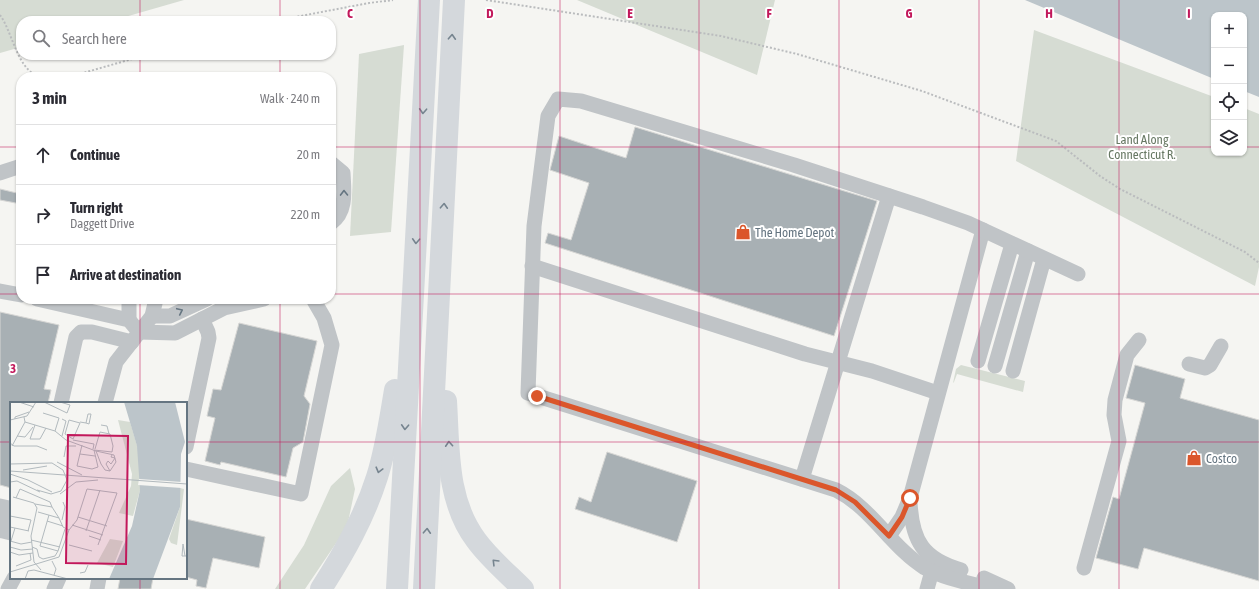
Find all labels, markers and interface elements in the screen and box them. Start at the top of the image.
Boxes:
text: C [347,6,353,21]
text: D [486,6,494,21]
text: E [627,6,633,21]
text: F [766,6,772,21]
text: G [906,6,913,21]
text: H [1045,6,1053,21]
text: I [1187,6,1191,21]
map controls [1211,12,1247,156]
button: + [1211,12,1247,48]
search box [16,16,336,60]
icon: search [30,27,52,49]
text: Search here [62,30,127,47]
one-way arrow [448,34,457,40]
button: − [1211,48,1247,84]
button: locate [1211,84,1247,120]
text: 3 min [32,88,67,108]
text: Walk · 240 m [260,91,320,106]
one-way arrow [419,108,428,114]
button: layers [1211,120,1247,156]
park label: Land Along Connecticut R. [1108,132,1176,162]
icon: ahead [32,144,54,166]
text: Continue [70,146,120,163]
text: 20 m [297,147,320,162]
one-way arrow [340,190,348,196]
text: Turn right [70,199,123,216]
one-way arrow [440,203,448,209]
icon: right [32,204,54,226]
text: 220 m [291,207,320,222]
text: Daggett Drive [70,216,134,231]
shop icon: The Home Depot [734,223,752,241]
place label: The Home Depot [755,225,835,240]
one-way arrow [411,238,420,244]
icon: arrive [32,264,54,286]
text: Arrive at destination [70,266,181,283]
one-way arrow [176,308,184,316]
text: 3 [10,361,16,376]
route end [528,387,546,405]
inset map [10,402,187,579]
one-way arrow [401,424,409,430]
one-way arrow [444,441,453,447]
shop icon: Costco [1185,449,1203,467]
place label: Costco [1206,451,1237,466]
one-way arrow [375,466,384,473]
route start [901,489,919,507]
one-way arrow [423,528,432,534]
one-way arrow [492,559,500,567]

